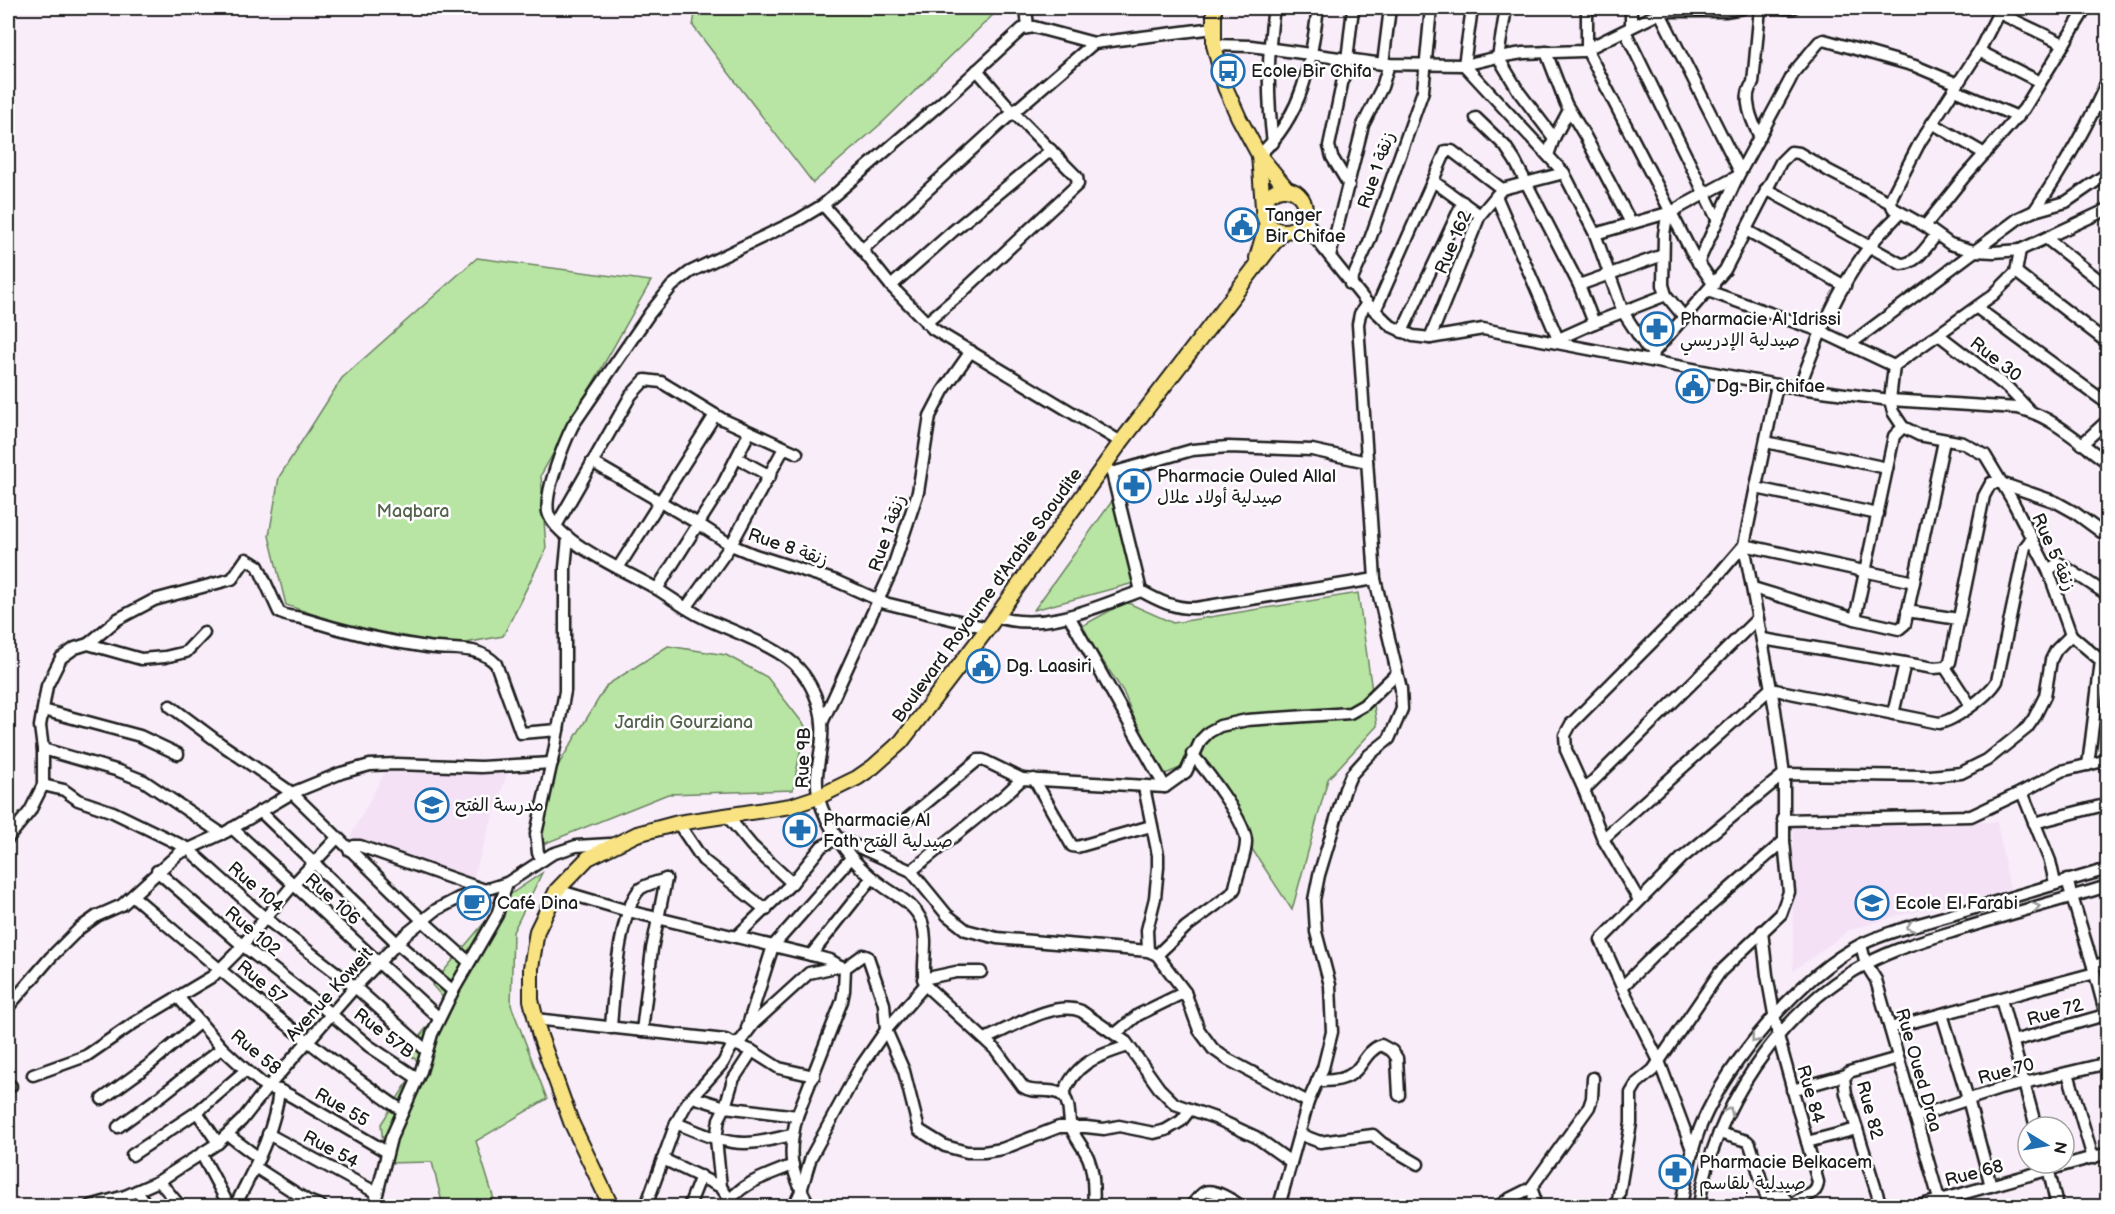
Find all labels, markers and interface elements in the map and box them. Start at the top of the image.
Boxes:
bus stop icon: Ecole Bir Chifa [1210,53,1246,89]
place label: Ecole Bir Chifa [1251,61,1372,82]
street label: Rue 1 زنقة [1354,129,1399,211]
place label: Tanger Bir Chifae [1265,205,1346,247]
public building icon: Tanger Bir Chifae [1224,207,1260,243]
street label: Rue 162 [1431,207,1476,277]
place label: Pharmacie Al Idrissi صيدلية الإدريسي [1680,309,1841,356]
pharmacy icon: Pharmacie Al Idrissi صيدلية الإدريسي [1639,311,1675,347]
street label: Rue 30 [1966,333,2026,386]
public building icon: Dg. Bir chifae [1675,368,1711,404]
place label: Dg. Bir chifae [1716,376,1825,397]
street label: Boulevard Royaume d'Arabie Saoudite [888,464,1087,727]
place label: Pharmacie Ouled Allal صيدلية أولاد علال [1157,466,1336,508]
pharmacy icon: Pharmacie Ouled Allal صيدلية أولاد علال [1116,468,1152,504]
street label: Rue 1 زنقة [865,492,910,574]
park label: Maqbara [377,501,449,522]
street label: Rue 5 زنقة [2027,510,2080,594]
street label: Rue 8 زنقة [745,524,831,571]
public building icon: Dg. Laasiri [965,648,1001,684]
place label: Dg. Laasiri [1006,656,1092,677]
park label: Jardin Gourziana [615,712,753,733]
street label: Rue 9B [792,727,815,789]
school or university icon: مدرسة الفتح [414,787,450,823]
place label: مدرسة الفتح [455,795,544,817]
place label: Pharmacie Al Fath صيدلية الفتح [823,810,953,853]
pharmacy icon: Pharmacie Al Fath صيدلية الفتح [782,812,818,848]
street label: Rue 104 [224,858,288,917]
street label: Rue 106 [301,869,365,930]
cafe icon: Café Dina [456,885,492,921]
school or university icon: Ecole El Farabi [1854,885,1890,921]
place label: Café Dina [497,893,578,914]
place label: Ecole El Farabi [1895,893,2018,914]
street label: Rue 102 [220,902,285,961]
one-way arrow [2031,902,2041,915]
one-way arrow [1905,920,1916,933]
street label: Avenue Koweit [282,943,377,1046]
street label: Rue 57 [233,956,291,1009]
street label: Rue 72 [2025,994,2086,1030]
street label: Rue 57B [349,1004,418,1063]
street label: Rue Oued Draa [1891,1006,1946,1134]
street label: Rue 58 [226,1025,285,1079]
one-way arrow [1752,1032,1763,1043]
street label: Rue 70 [1976,1054,2037,1089]
street label: Rue 84 [1792,1062,1829,1126]
street label: Rue 82 [1852,1079,1887,1142]
street label: Rue 55 [311,1084,373,1131]
one-way arrow [1722,1107,1733,1118]
north arrow [2016,1115,2076,1175]
street label: Rue 54 [299,1126,362,1173]
text: N [2049,1140,2070,1155]
place label: Pharmacie Belkacem صيدلية بلقاسم [1699,1152,1872,1197]
pharmacy icon: Pharmacie Belkacem صيدلية بلقاسم [1658,1154,1694,1190]
street label: Rue 68 [1943,1156,2006,1191]

